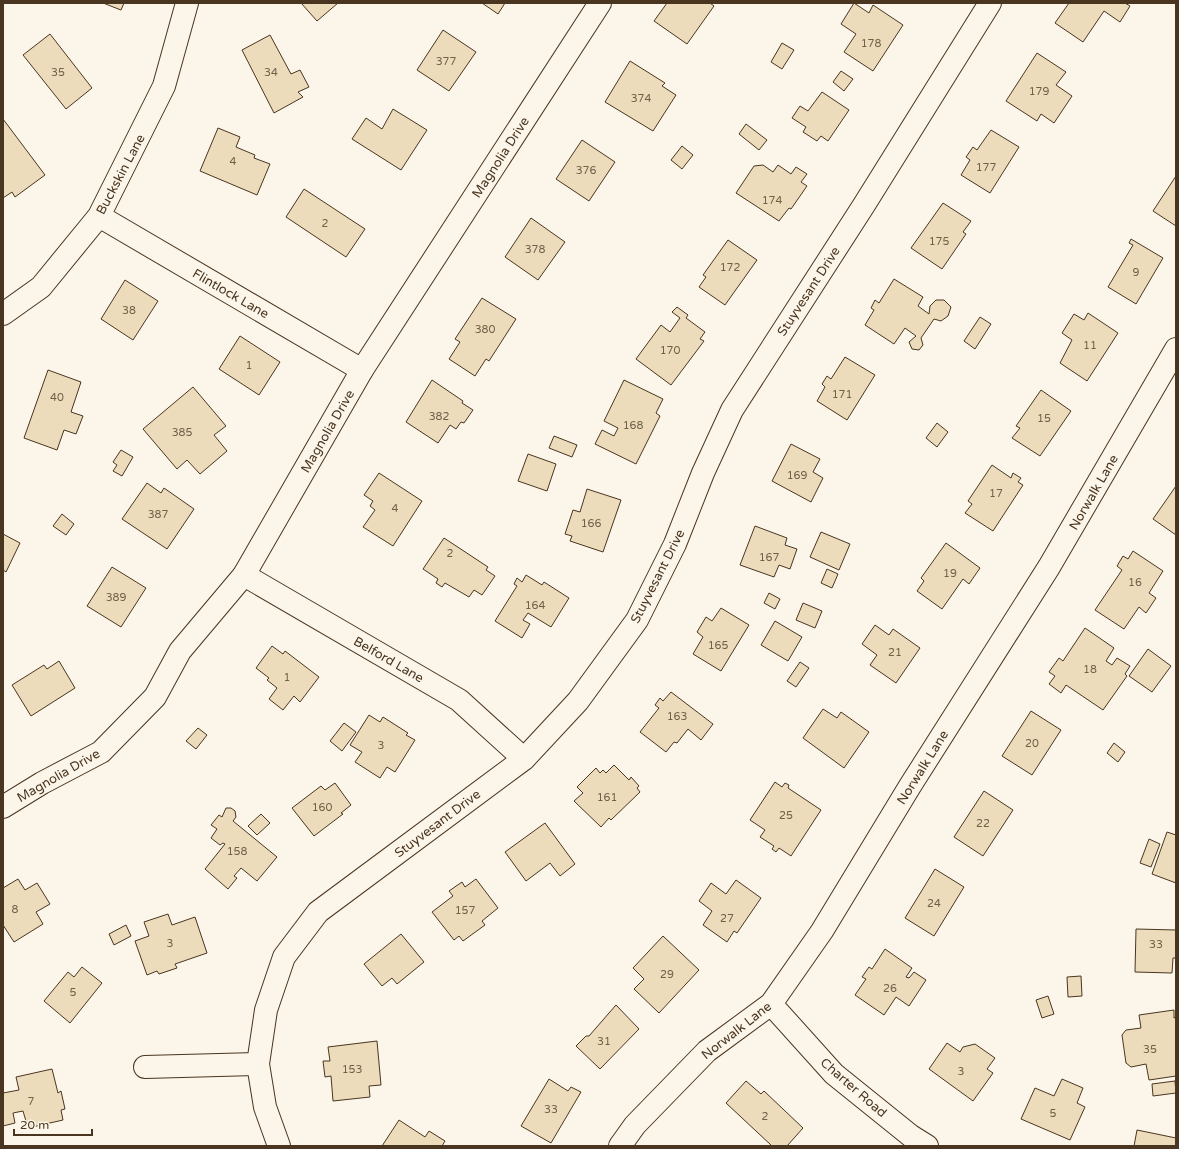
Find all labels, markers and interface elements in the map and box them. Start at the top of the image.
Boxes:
house number: 178 [861,37,881,50]
house number: 377 [436,55,456,68]
house number: 35 [51,66,65,79]
house number: 34 [264,66,278,79]
house number: 179 [1029,85,1049,98]
house number: 374 [631,92,651,105]
street label: Magnolia Drive [469,114,533,201]
street label: Buckskin Lane [93,132,149,217]
house number: 4 [230,155,237,168]
house number: 177 [976,161,996,174]
house number: 376 [576,164,596,177]
house number: 174 [762,194,782,207]
house number: 2 [322,217,329,230]
house number: 175 [929,235,949,248]
house number: 378 [525,243,545,256]
street label: Stuyvesant Drive [774,244,844,339]
house number: 172 [720,261,740,274]
street label: Flintlock Lane [189,266,272,322]
house number: 9 [1133,266,1140,279]
house number: 38 [122,304,136,317]
house number: 380 [475,323,495,336]
house number: 11 [1083,339,1097,352]
house number: 170 [660,344,680,357]
house number: 1 [246,359,252,372]
street label: Magnolia Drive [298,387,358,476]
house number: 171 [832,388,852,401]
house number: 40 [50,391,64,404]
house number: 382 [429,410,449,423]
house number: 15 [1037,412,1051,425]
house number: 168 [623,419,643,432]
house number: 385 [172,426,192,439]
street label: Norwalk Lane [1066,452,1122,533]
house number: 169 [787,469,807,482]
house number: 17 [989,487,1003,500]
house number: 4 [392,502,399,515]
house number: 387 [148,508,168,521]
house number: 166 [581,517,601,530]
street label: Stuyvesant Drive [627,527,688,626]
house number: 2 [447,547,454,560]
house number: 167 [759,551,779,564]
house number: 19 [943,567,957,580]
house number: 16 [1128,576,1142,589]
house number: 389 [106,591,126,604]
house number: 164 [525,599,545,612]
street label: Belford Lane [351,633,426,686]
house number: 165 [708,639,728,652]
house number: 21 [888,646,902,659]
house number: 18 [1083,663,1097,676]
house number: 1 [284,671,290,684]
house number: 163 [667,710,687,723]
street label: Norwalk Lane [894,727,952,808]
house number: 20 [1025,737,1039,750]
house number: 3 [378,739,385,752]
street label: Magnolia Drive [14,746,103,806]
street label: Stuyvesant Drive [391,786,484,861]
house number: 161 [597,791,617,804]
house number: 160 [312,801,332,814]
house number: 25 [779,809,793,822]
house number: 22 [976,817,990,830]
house number: 158 [227,845,247,858]
house number: 24 [927,897,941,910]
house number: 8 [12,903,19,916]
house number: 157 [455,904,475,917]
house number: 27 [720,912,734,925]
house number: 3 [167,937,174,950]
house number: 33 [1149,938,1163,951]
house number: 29 [660,968,674,981]
house number: 26 [883,982,897,995]
house number: 5 [70,986,77,999]
street label: Norwalk Lane [698,998,775,1063]
house number: 31 [597,1035,611,1048]
house number: 35 [1143,1043,1157,1056]
street label: Charter Road [817,1055,890,1121]
house number: 153 [342,1063,362,1076]
house number: 3 [958,1065,965,1078]
house number: 7 [28,1095,35,1108]
house number: 33 [544,1103,558,1116]
house number: 5 [1050,1107,1057,1120]
house number: 2 [762,1110,769,1123]
scale bar [14,1111,92,1137]
text: 20 m [20,1118,49,1132]

